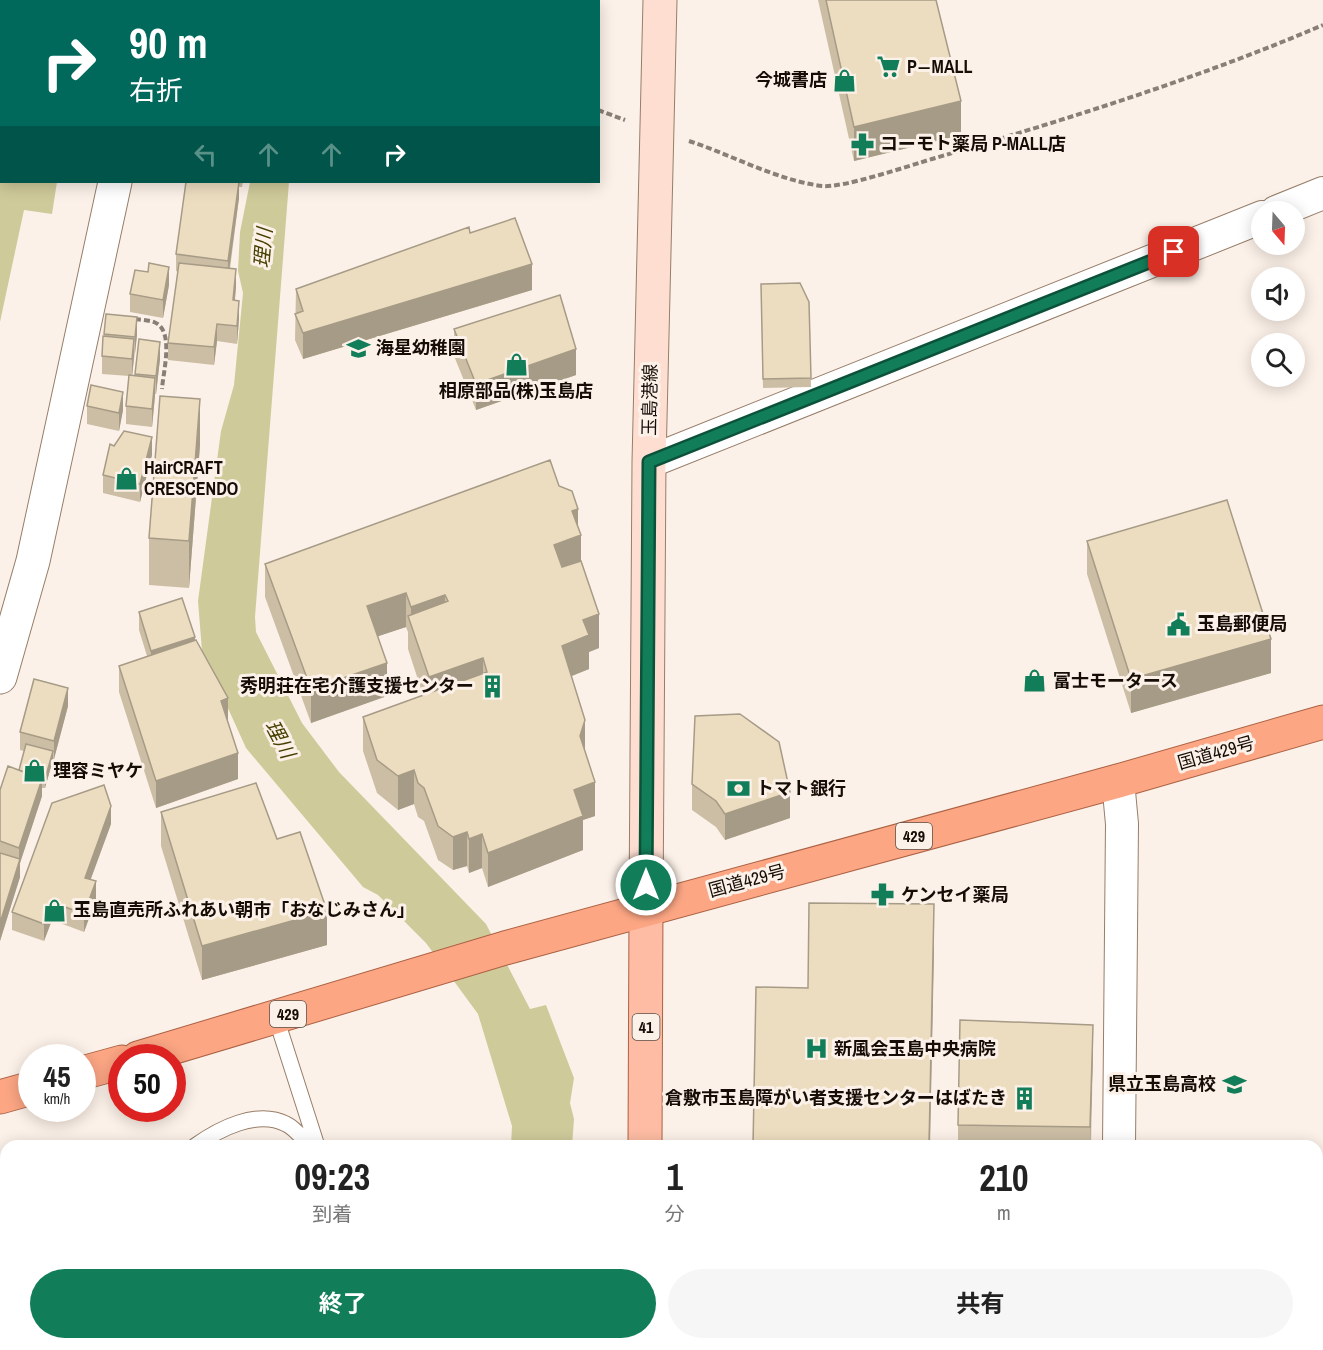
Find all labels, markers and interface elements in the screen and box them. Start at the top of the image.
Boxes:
text: 90 m [129,15,208,71]
icon: right [30,24,108,102]
supermarket icon: P―MALL [876,54,902,80]
place label: P―MALL [907,54,973,79]
place label: 今城書店 [755,67,827,92]
shop icon: 今城書店 [832,67,858,93]
text: 右折 [129,72,183,108]
pharmacy icon: コーモト薬局 P-MALL店 [849,131,875,157]
place label: コーモト薬局 P-MALL店 [880,131,1066,156]
icon: left [189,138,222,171]
icon: ahead [252,138,285,171]
icon: ahead [315,138,348,171]
icon: right [378,138,411,171]
north arrow [1251,201,1305,255]
map controls [1251,201,1305,387]
water label: 理川 [247,225,278,269]
pin [1148,226,1199,277]
icon: arrive [1157,235,1190,268]
button: sound [1251,267,1305,321]
button: search [1251,333,1305,387]
school or university icon: 海星幼稚園 [345,335,371,361]
place label: 海星幼稚園 [376,335,466,360]
shop icon: 相原部品(株)玉島店 [503,352,529,378]
street label: 玉島港線 [636,364,663,436]
place label: 相原部品(株)玉島店 [439,378,593,403]
place label: HairCRAFT CRESCENDO [144,455,238,501]
shop icon: HairCRAFT CRESCENDO [113,465,139,491]
public building icon: 玉島郵便局 [1166,611,1192,637]
place label: 玉島郵便局 [1197,611,1287,636]
shop icon: 富士モータース [1022,668,1048,694]
place label: 富士モータース [1053,668,1178,693]
place label: 秀明荘在宅介護支援センター [240,673,474,698]
building icon: 秀明荘在宅介護支援センター [479,673,505,699]
water label: 理川 [259,715,303,765]
street label: 国道429号 [1175,730,1257,775]
shop icon: 理容ミヤケ [22,758,48,784]
place label: 理容ミヤケ [53,758,143,783]
bank icon: トマト銀行 [725,776,751,802]
place label: トマト銀行 [756,776,846,801]
road number: 429 [896,823,932,849]
position arrow [614,853,678,917]
street label: 国道429号 [706,858,788,903]
pharmacy icon: ケンセイ薬局 [870,882,896,908]
place label: ケンセイ薬局 [901,882,1008,907]
shop icon: 玉島直売所ふれあい朝市「おなじみさん」 [42,897,68,923]
place label: 玉島直売所ふれあい朝市「おなじみさん」 [73,897,415,922]
road number: 429 [270,1001,306,1027]
road number: 41 [632,1014,660,1040]
hospital icon: 新風会玉島中央病院 [803,1036,829,1062]
place label: 新風会玉島中央病院 [834,1036,996,1061]
speed limit sign: 50 [108,1044,186,1122]
text: 45 [43,1056,71,1096]
place label: 県立玉島高校 [1108,1071,1216,1096]
school or university icon: 県立玉島高校 [1221,1071,1247,1097]
place label: 倉敷市玉島障がい者支援センターはばたき [665,1085,1007,1110]
building icon: 倉敷市玉島障がい者支援センターはばたき [1012,1085,1038,1111]
text: km/h [44,1088,70,1109]
text: 09:23 [295,1153,370,1201]
text: 1 [666,1153,683,1201]
text: 210 [979,1154,1028,1202]
text: m [997,1199,1011,1226]
text: 到着 [312,1200,352,1227]
text: 分 [665,1200,685,1227]
button: 終了 [30,1269,656,1338]
button: 共有 [668,1269,1293,1338]

